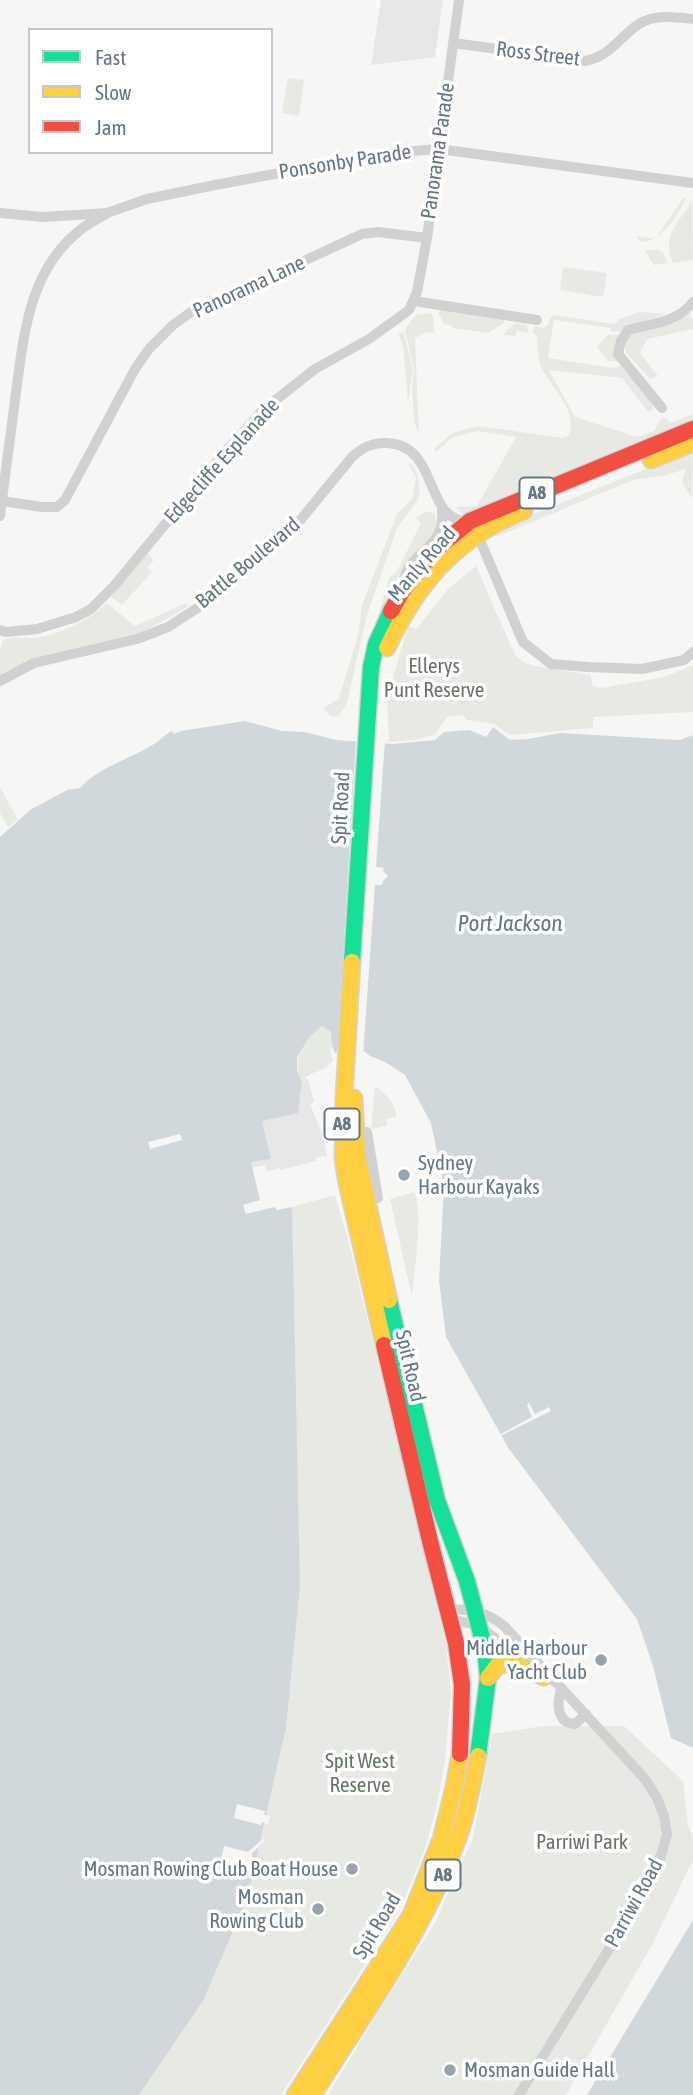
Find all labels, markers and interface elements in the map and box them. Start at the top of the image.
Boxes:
legend [28,28,273,154]
street label: Ross Street [495,36,581,72]
text: Fast [95,45,126,69]
text: Slow [95,80,131,104]
street label: Panorama Parade [416,81,460,221]
text: Jam [95,115,127,139]
street label: Ponsonby Parade [277,139,413,185]
street label: Panorama Lane [189,250,309,324]
street label: Edgecliffe Esplanade [159,393,285,529]
road number: A8 [520,478,554,508]
street label: Battle Boulevard [191,512,305,614]
street label: Manly Road [383,521,461,607]
park label: Ellerys Punt Reserve [384,653,484,703]
street label: Spit Road [327,771,355,845]
water label: Port Jackson [458,910,562,938]
road number: A8 [324,1108,360,1140]
place label: Sydney Harbour Kayaks [418,1150,540,1200]
marker: Sydney Harbour Kayaks [396,1167,412,1183]
street label: Spit Road [390,1328,430,1404]
place label: Middle Harbour Yacht Club [466,1635,587,1685]
marker: Middle Harbour Yacht Club [593,1652,609,1668]
park label: Spit West Reserve [325,1748,395,1798]
park label: Parriwi Park [536,1829,628,1855]
street label: Parriwi Road [599,1854,669,1952]
place label: Mosman Rowing Club Boat House [83,1856,338,1882]
road number: A8 [426,1859,460,1890]
marker: Mosman Rowing Club Boat House [344,1861,360,1877]
place label: Mosman Rowing Club [209,1884,304,1934]
street label: Spit Road [347,1888,407,1964]
marker: Mosman Rowing Club [310,1901,326,1917]
place label: Mosman Guide Hall [464,2057,615,2083]
marker: Mosman Guide Hall [442,2062,458,2078]

